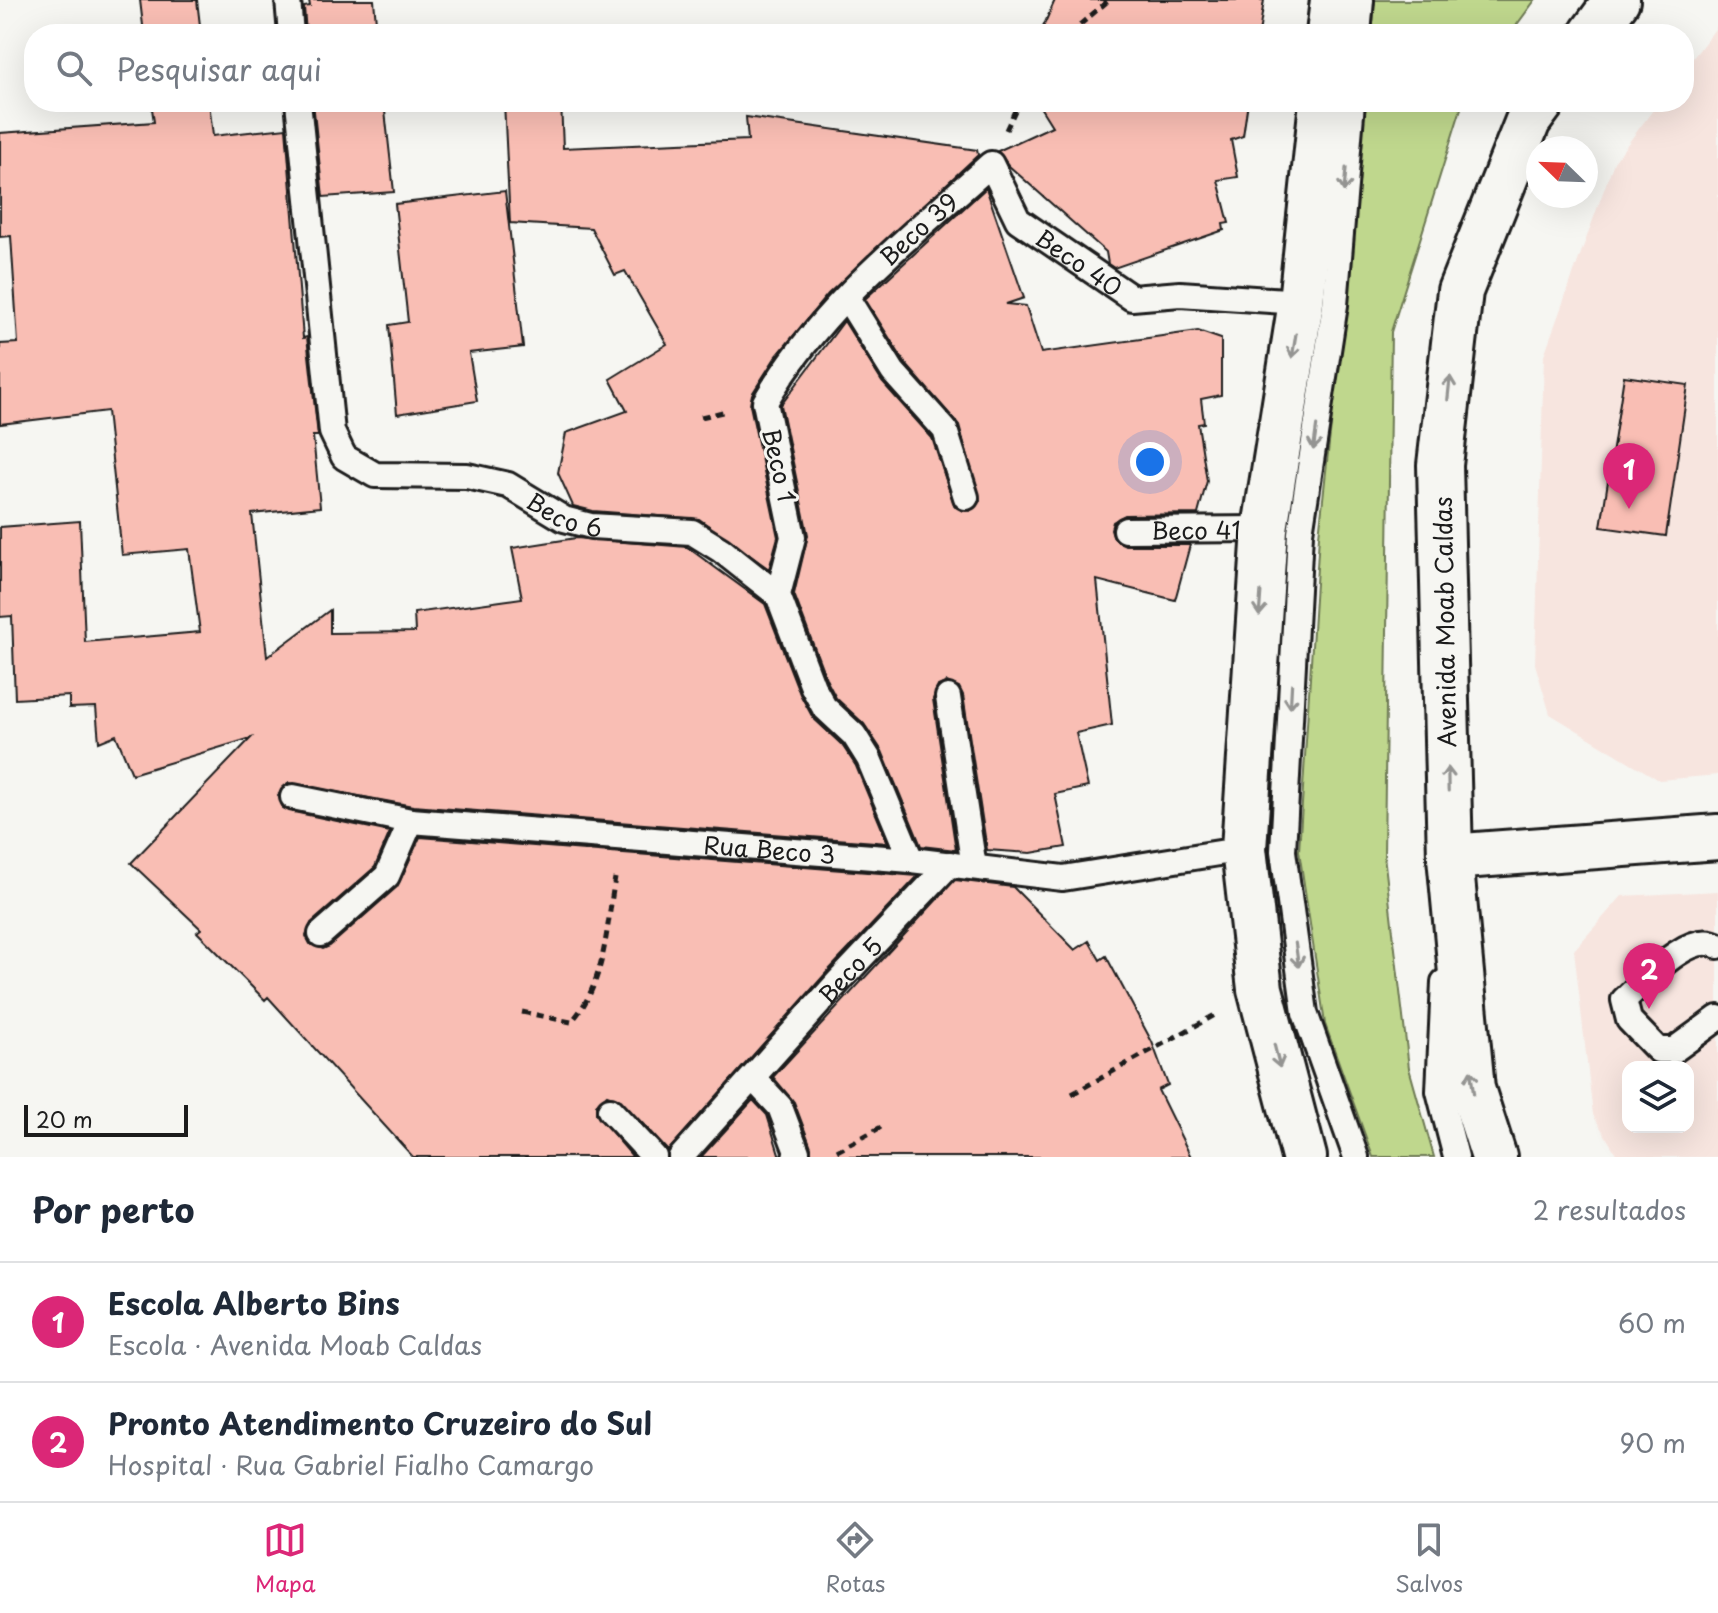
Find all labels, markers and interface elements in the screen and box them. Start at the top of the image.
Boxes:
search box [24,24,1694,112]
icon: search [52,46,96,90]
text: Pesquisar aqui [116,46,322,91]
north arrow [1526,136,1598,208]
one-way arrow [1338,166,1353,193]
street label: Beco 39 [871,183,965,274]
street label: Beco 40 [1029,219,1130,304]
one-way arrow [1286,333,1301,359]
one-way arrow [1442,375,1457,402]
street label: Beco 1 [754,424,806,506]
one-way arrow [1307,425,1322,450]
your location [1130,442,1170,482]
pin: 1 [1603,443,1655,509]
street label: Beco 6 [520,483,603,545]
street label: Avenida Moab Caldas [1424,496,1464,748]
street label: Beco 41 [1151,511,1241,548]
one-way arrow [1252,590,1267,617]
one-way arrow [1284,682,1299,709]
one-way arrow [1441,766,1456,793]
street label: Rua Beco 3 [702,826,837,872]
street label: Beco 5 [809,928,890,1011]
one-way arrow [1290,942,1305,967]
pin: 2 [1623,943,1675,1009]
one-way arrow [1271,1043,1286,1069]
map controls [1622,1061,1694,1133]
button: layers [1622,1061,1694,1133]
one-way arrow [1464,1070,1479,1095]
scale bar [24,1101,188,1137]
text: 20 m [36,1102,93,1135]
text: Por perto [32,1183,194,1235]
text: 2 resultados [1533,1190,1686,1229]
text: Escola Alberto Bins [108,1280,400,1325]
text: 1 [52,1303,64,1342]
text: 60 m [1618,1303,1686,1342]
text: Escola · Avenida Moab Caldas [108,1325,482,1364]
text: Pronto Atendimento Cruzeiro do Sul [108,1400,652,1445]
text: 2 [49,1423,67,1462]
text: 90 m [1619,1423,1686,1462]
text: Hospital · Rua Gabriel Fialho Camargo [108,1445,594,1484]
tab: Mapa [255,1518,316,1599]
tab: Rotas [826,1518,885,1599]
tab: Salvos [1395,1518,1463,1599]

